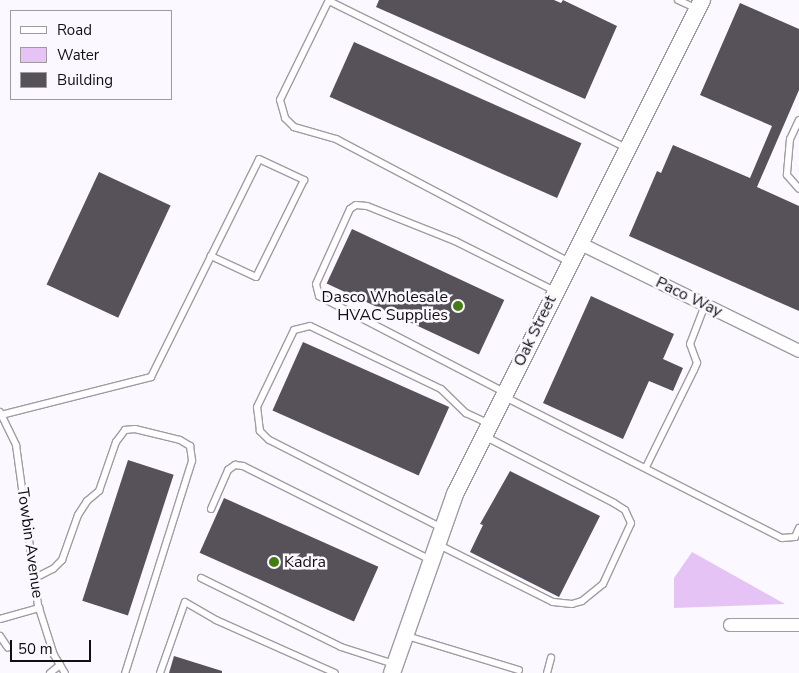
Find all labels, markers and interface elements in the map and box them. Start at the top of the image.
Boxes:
legend [10,10,172,100]
text: Road [57,20,92,40]
text: Water [57,45,99,65]
text: Building [57,70,113,90]
street label: Paco Way [653,273,725,321]
place label: Dasco Wholesale HVAC Supplies [322,287,448,325]
street label: Oak Street [510,292,560,370]
marker: Dasco Wholesale HVAC Supplies [452,300,464,312]
street label: Towbin Avenue [13,487,47,599]
place label: Kadra [284,552,326,572]
marker: Kadra [268,556,280,568]
scale bar [12,630,94,662]
text: 50 m [18,639,53,659]

